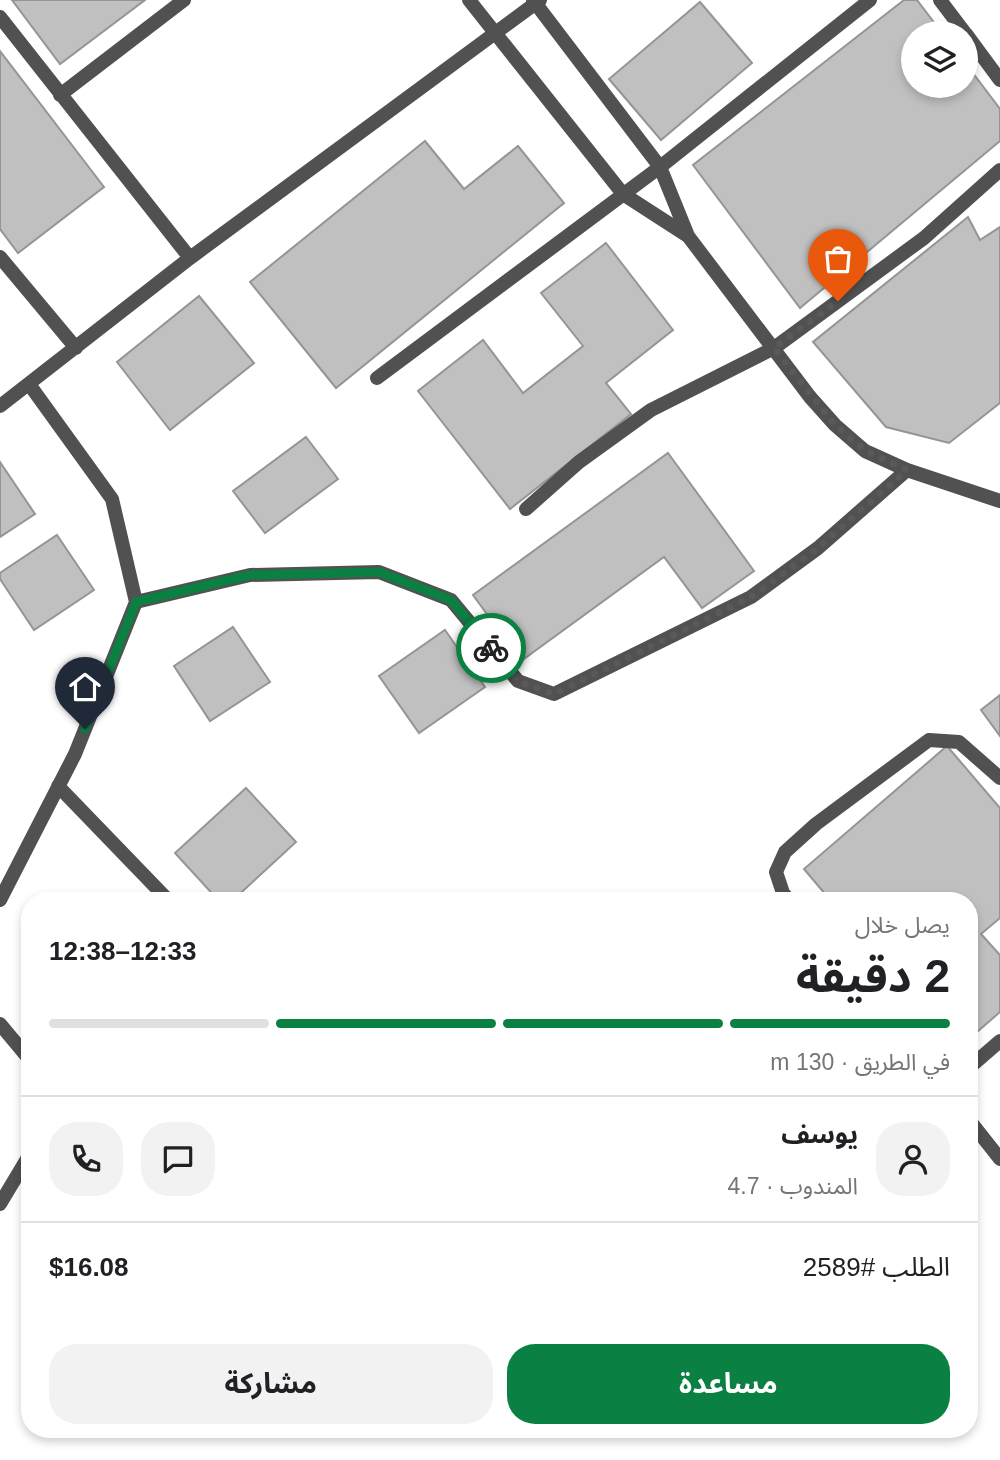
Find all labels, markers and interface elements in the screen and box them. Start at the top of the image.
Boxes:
map controls [901,21,978,98]
button: layers [901,21,978,98]
pin [808,229,868,301]
icon: bag [819,240,857,278]
courier [456,613,526,683]
icon: bike [472,629,510,667]
pin [55,657,115,729]
icon: home [66,668,104,706]
text: يصل خلال [855,912,950,938]
text: 12:33–12:38 [49,936,196,966]
text: 2 دقيقة [796,950,950,1002]
text: في الطريق · 130 m [770,1049,950,1075]
text: يوسف [781,1119,858,1149]
button: phone [49,1122,123,1196]
button: chat [141,1122,215,1196]
button: person [876,1122,950,1196]
text: المندوب · 4.7 [728,1173,858,1199]
text: $16.08 [49,1252,129,1282]
text: الطلب #2589 [803,1252,950,1282]
button: مشاركة [49,1344,493,1424]
button: مساعدة [507,1344,950,1424]

